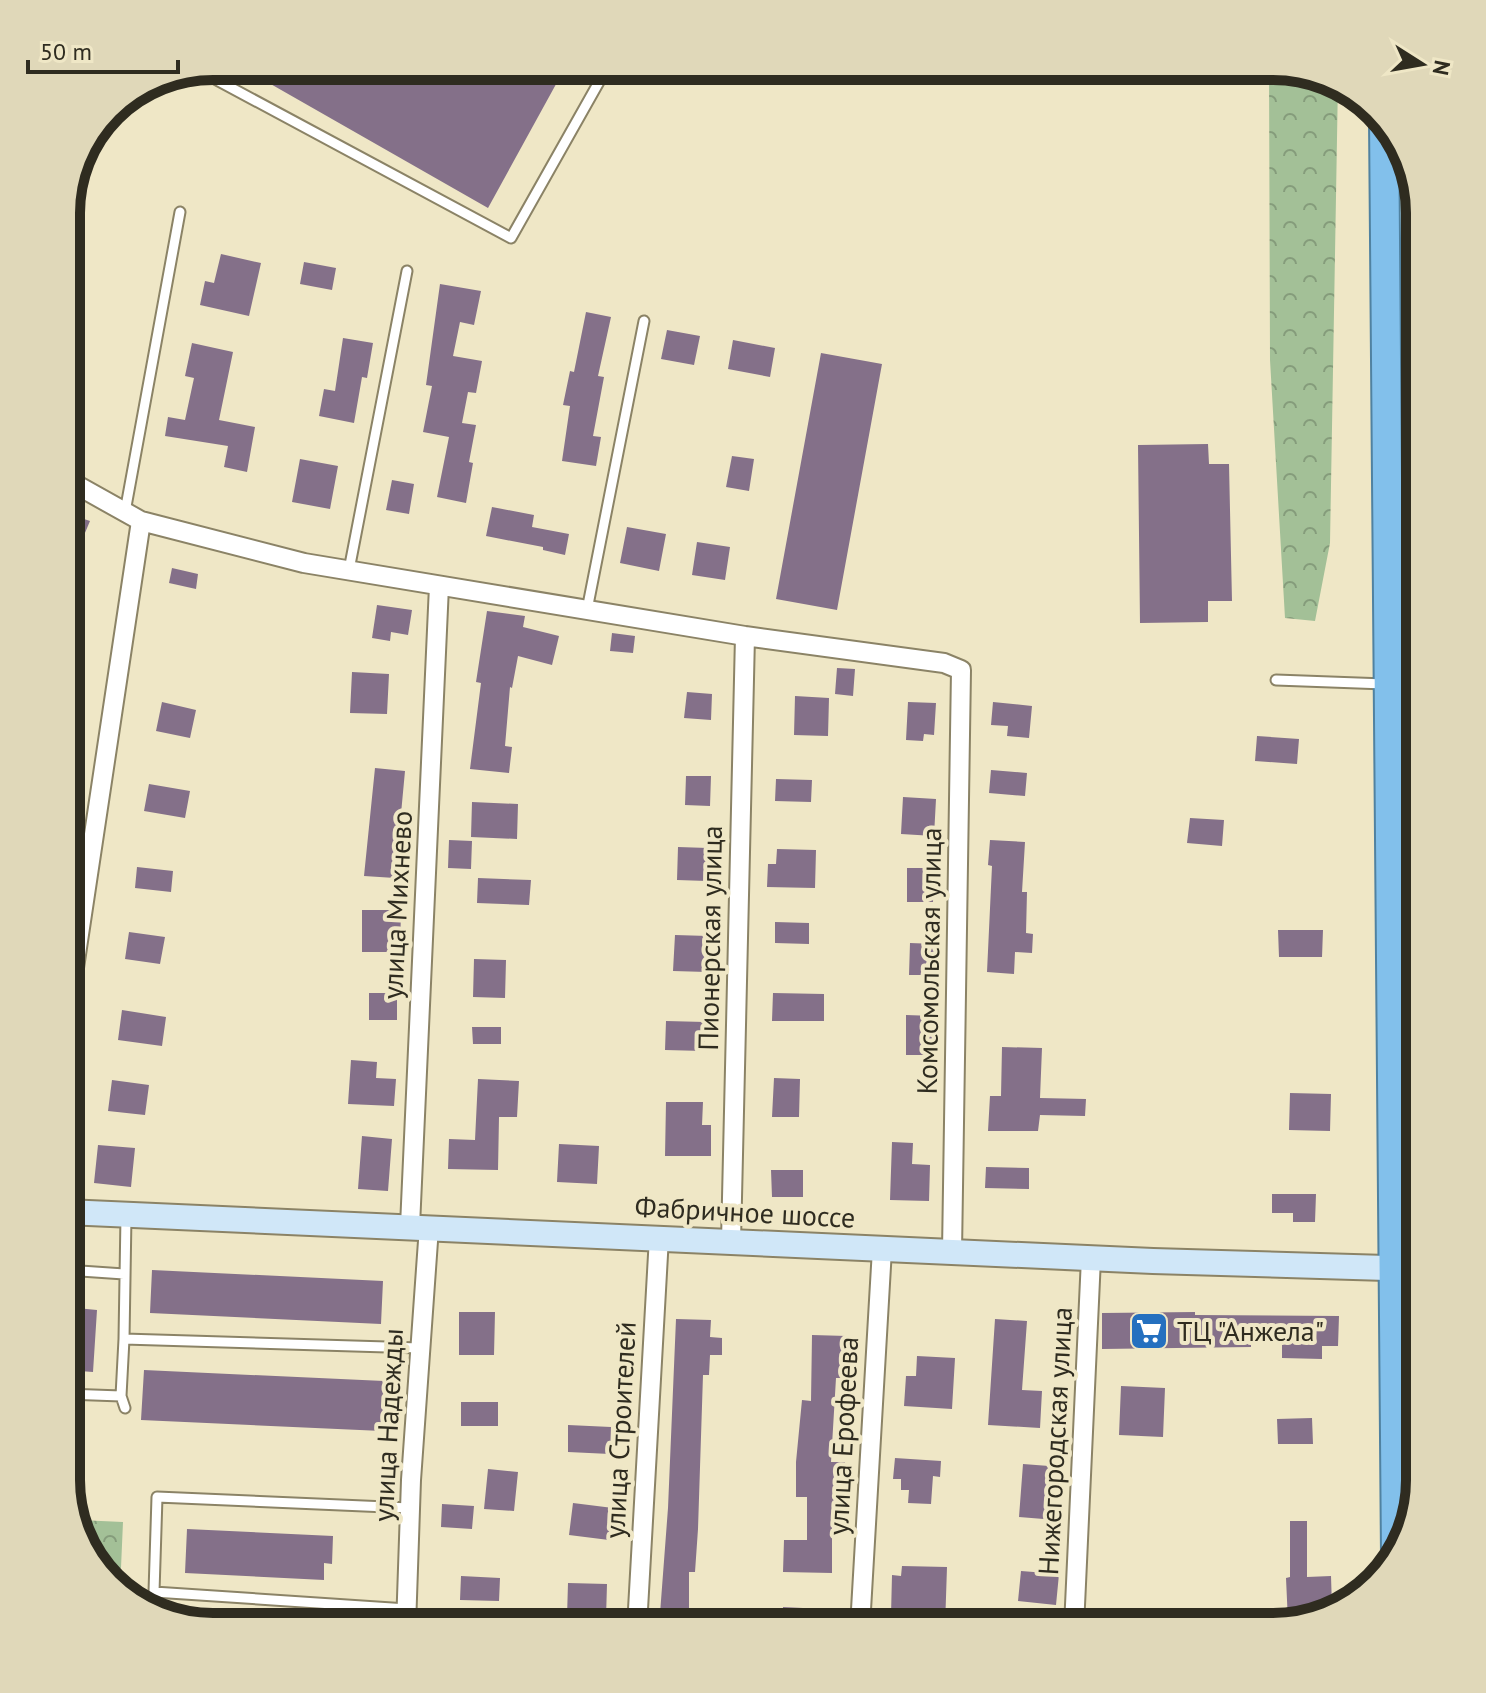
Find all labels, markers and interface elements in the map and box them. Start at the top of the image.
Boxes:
scale bar [28,24,178,74]
north arrow [1382,24,1462,104]
text: 50 m [40,36,92,67]
text: N [1427,58,1457,78]
street label: улица Михнево [373,810,420,1000]
street label: Пионерская улица [689,825,730,1051]
street label: Комсомольская улица [908,827,949,1095]
street label: Фабричное шоссе [634,1187,856,1236]
street label: Нижегородская улица [1029,1306,1080,1576]
supermarket icon: ТЦ "Анжела" [1128,1310,1170,1352]
place label: ТЦ "Анжела" [1177,1312,1324,1349]
street label: улица Строителей [595,1320,644,1540]
street label: улица Надежды [364,1327,411,1523]
street label: улица Ерофеева [819,1336,866,1536]

